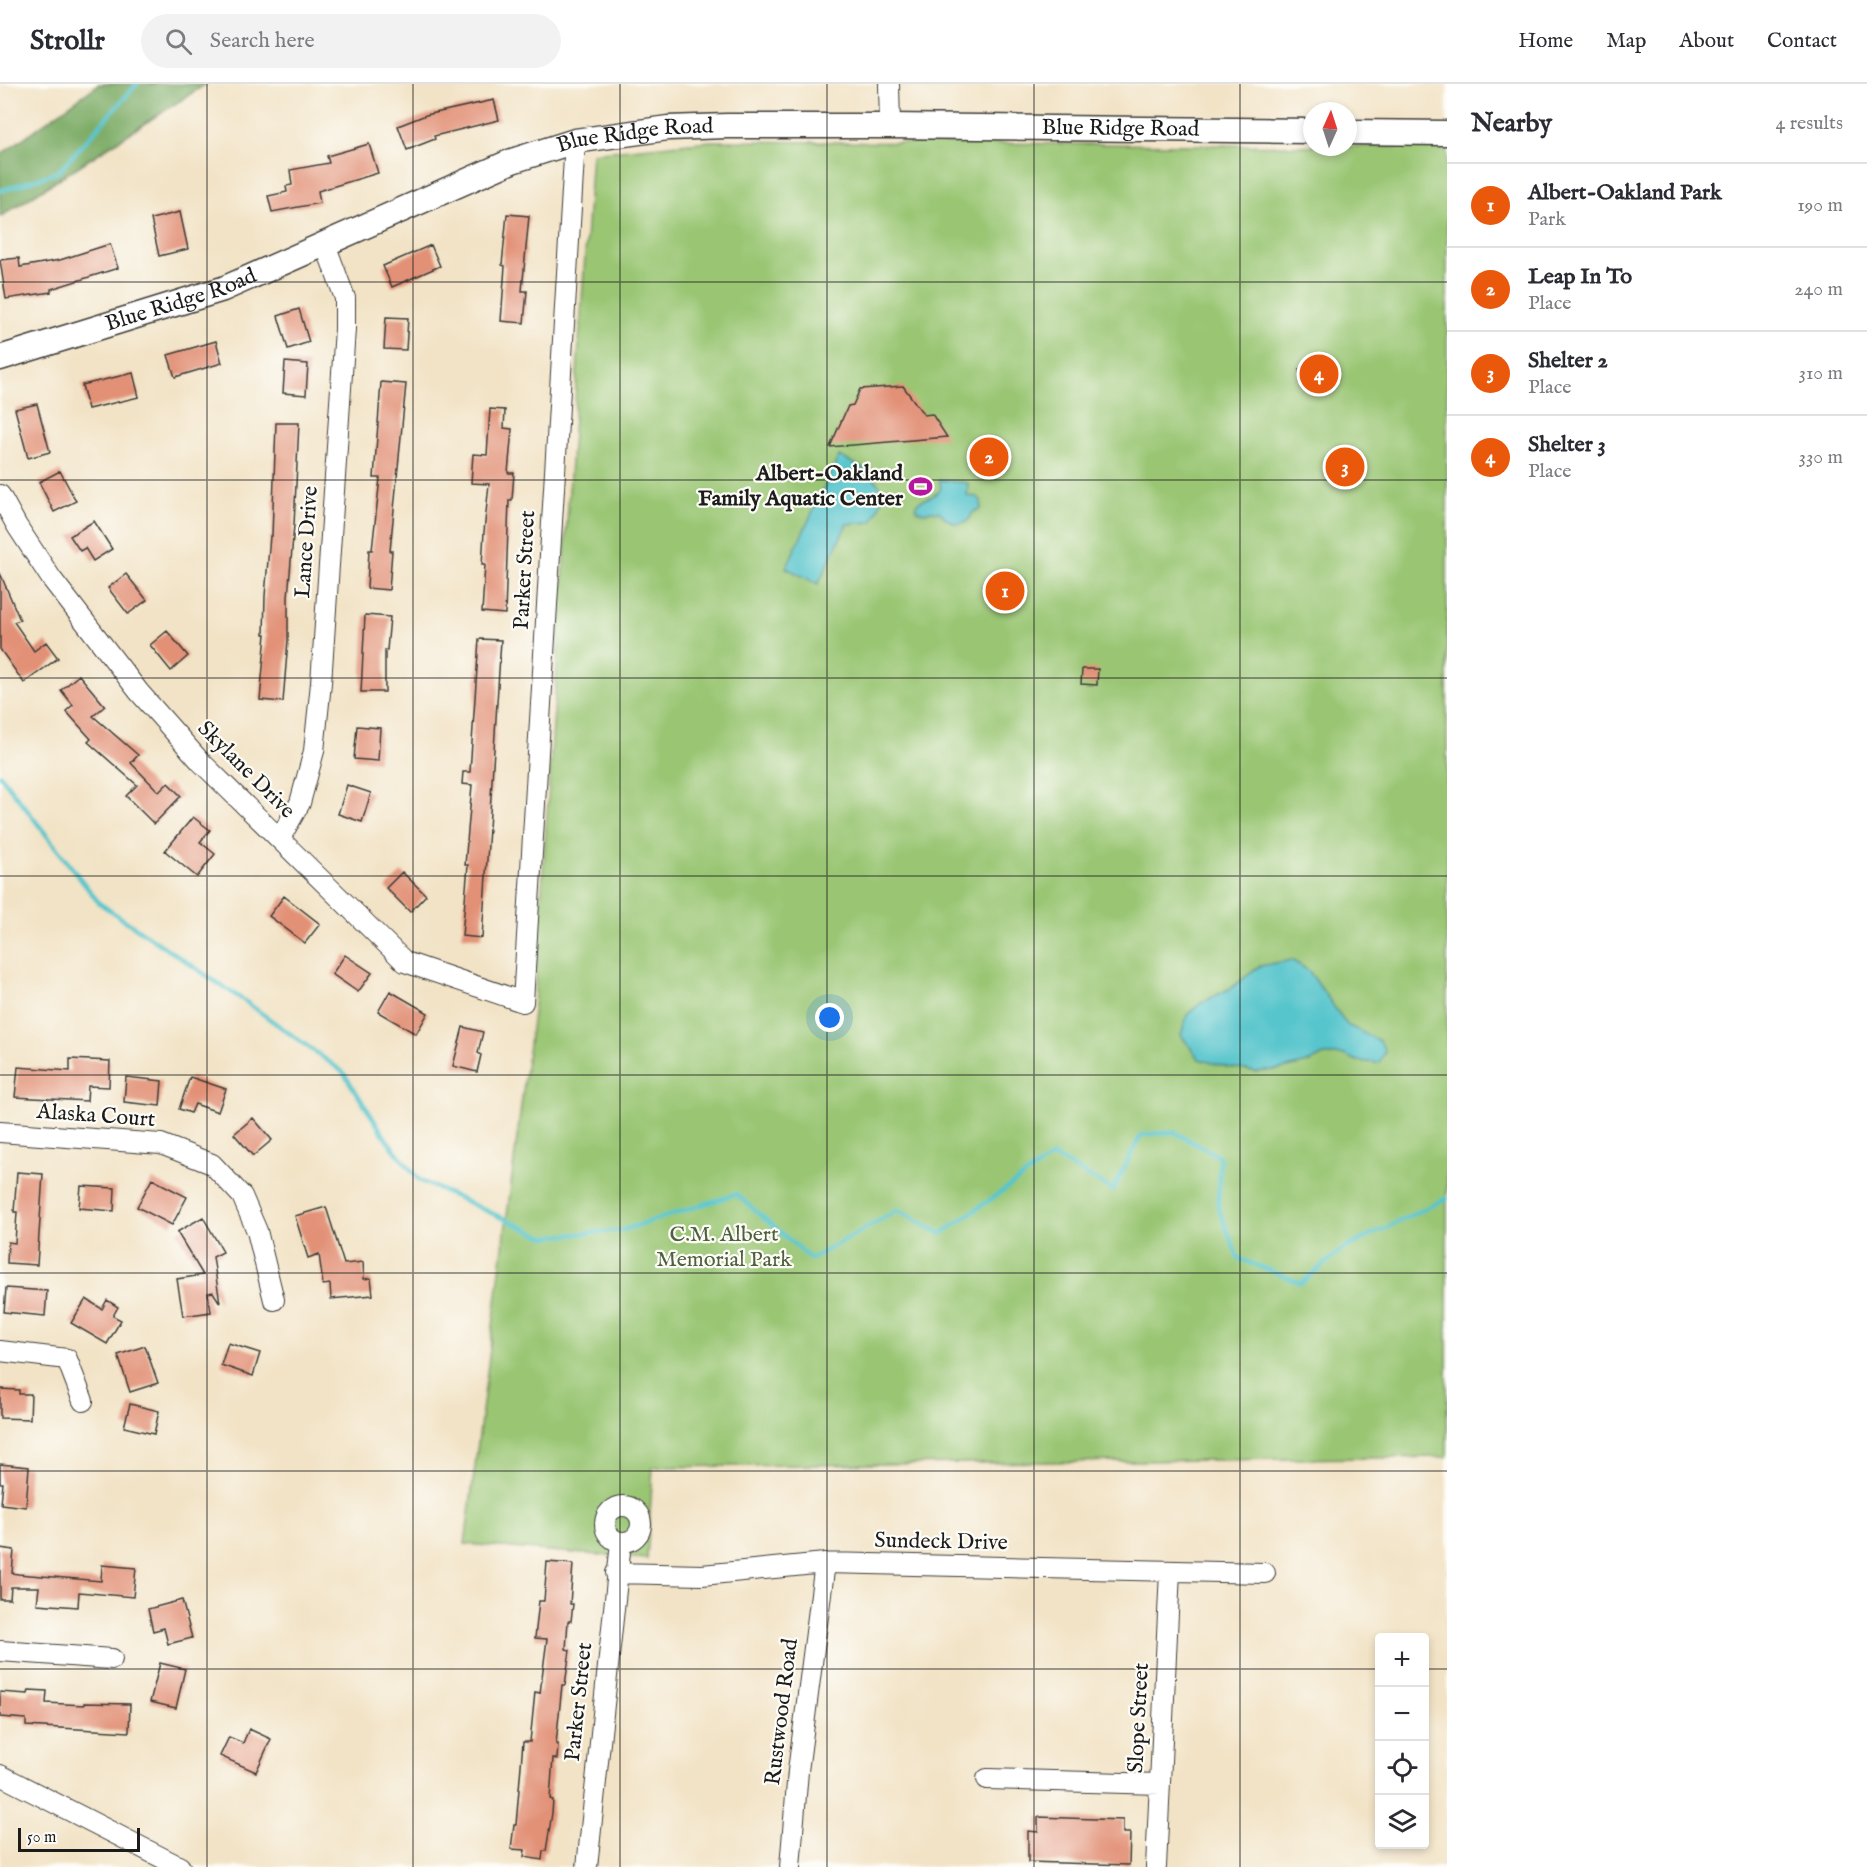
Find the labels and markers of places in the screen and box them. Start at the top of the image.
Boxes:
pin: 4 [1300,352,1338,396]
pin: 2 [970,434,1008,479]
pin: 3 [1326,444,1364,490]
place label: Albert-Oakland Family Aquatic Center [698,460,904,513]
sports icon: Albert-Oakland Family Aquatic Center [908,474,934,500]
pin: 1 [986,568,1024,614]

